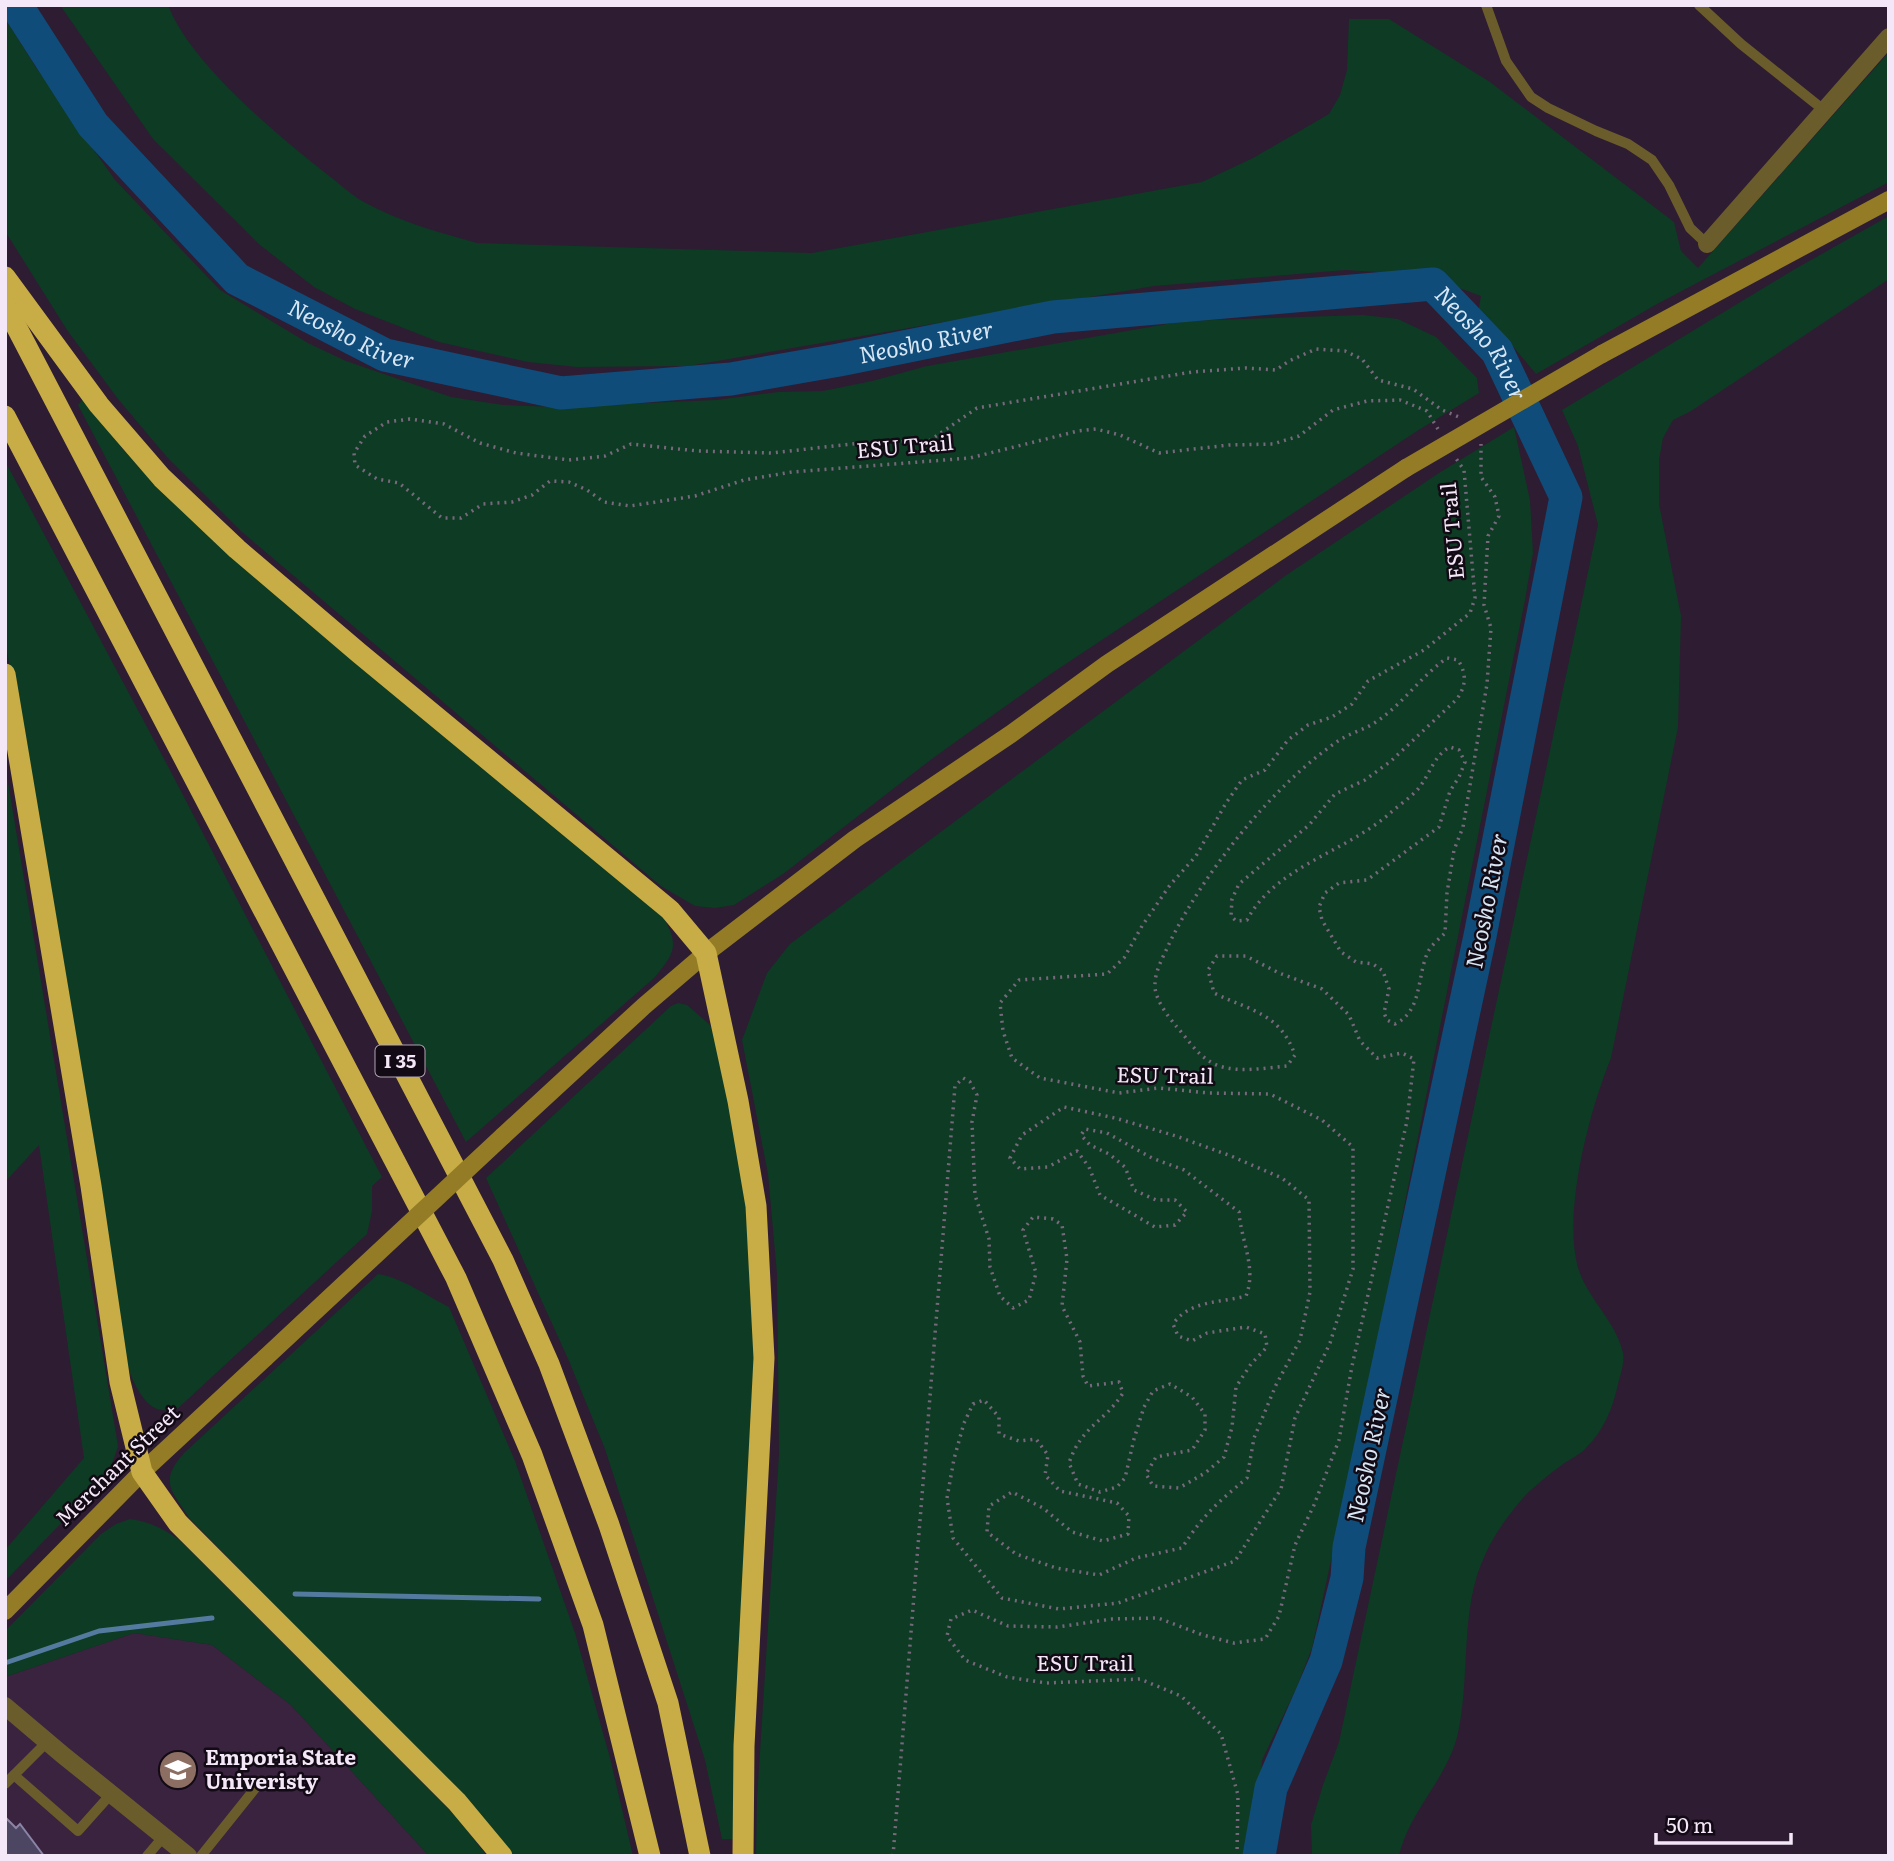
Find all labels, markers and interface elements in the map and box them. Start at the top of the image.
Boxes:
water label: Neosho River [1428,277,1537,405]
water label: Neosho River [283,289,418,376]
water label: Neosho River [855,310,996,371]
street label: ESU Trail [855,425,955,464]
street label: ESU Trail [1431,481,1470,581]
water label: Neosho River [1455,830,1515,971]
road number: I 35 [376,1046,424,1077]
street label: ESU Trail [1116,1057,1214,1090]
water label: Neosho River [1336,1384,1398,1525]
street label: Merchant Street [47,1396,186,1532]
street label: ESU Trail [1036,1646,1134,1677]
place label: Emporia State Univeristy [205,1740,356,1795]
school or university icon: Emporia State Univeristy [157,1749,199,1791]
scale bar [1656,1801,1791,1845]
text: 50 m [1666,1808,1713,1839]

